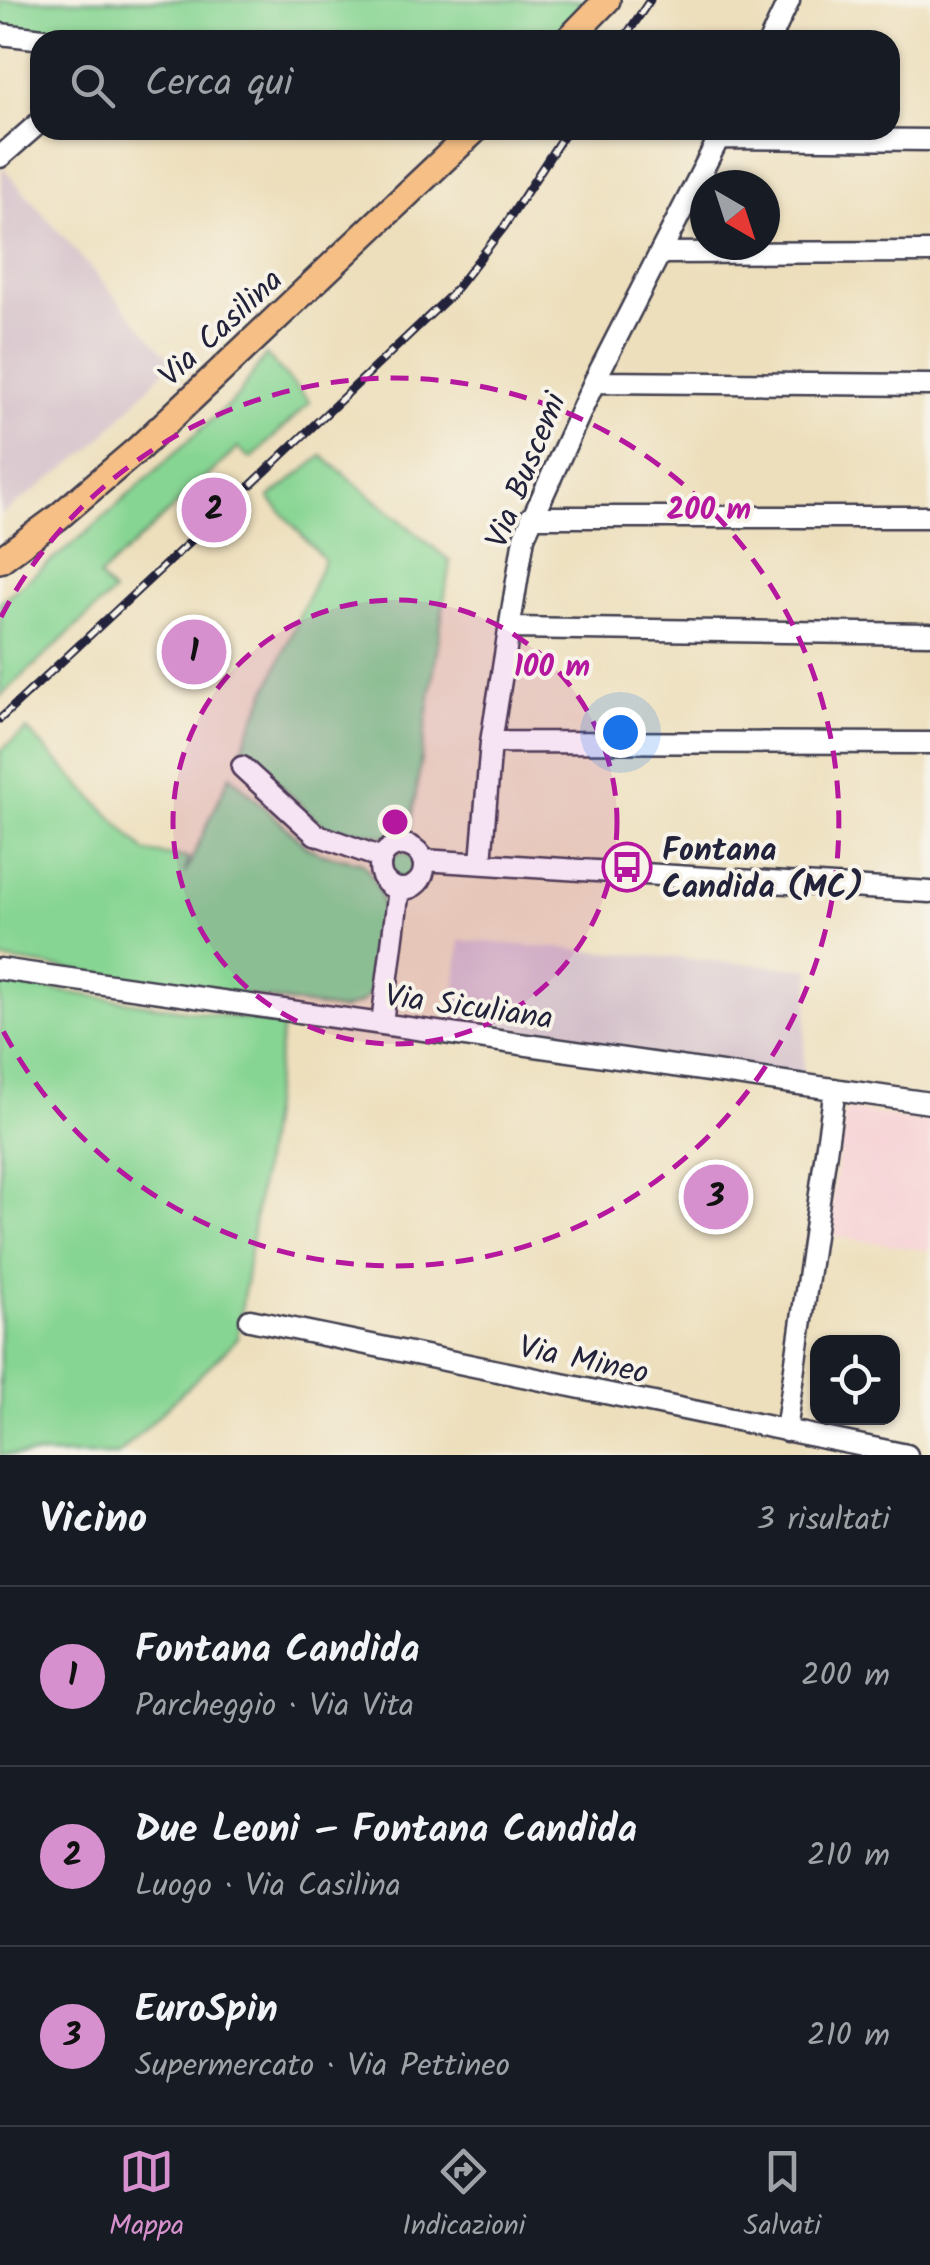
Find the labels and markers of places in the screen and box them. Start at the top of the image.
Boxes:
pin: 2 [182,472,246,548]
pin: 1 [162,614,226,690]
centre of rings [377,804,413,840]
place label: Fontana Candida (MC) [662,826,863,914]
bus stop icon: Fontana Candida (MC) [601,841,653,893]
pin: 3 [684,1160,748,1234]

